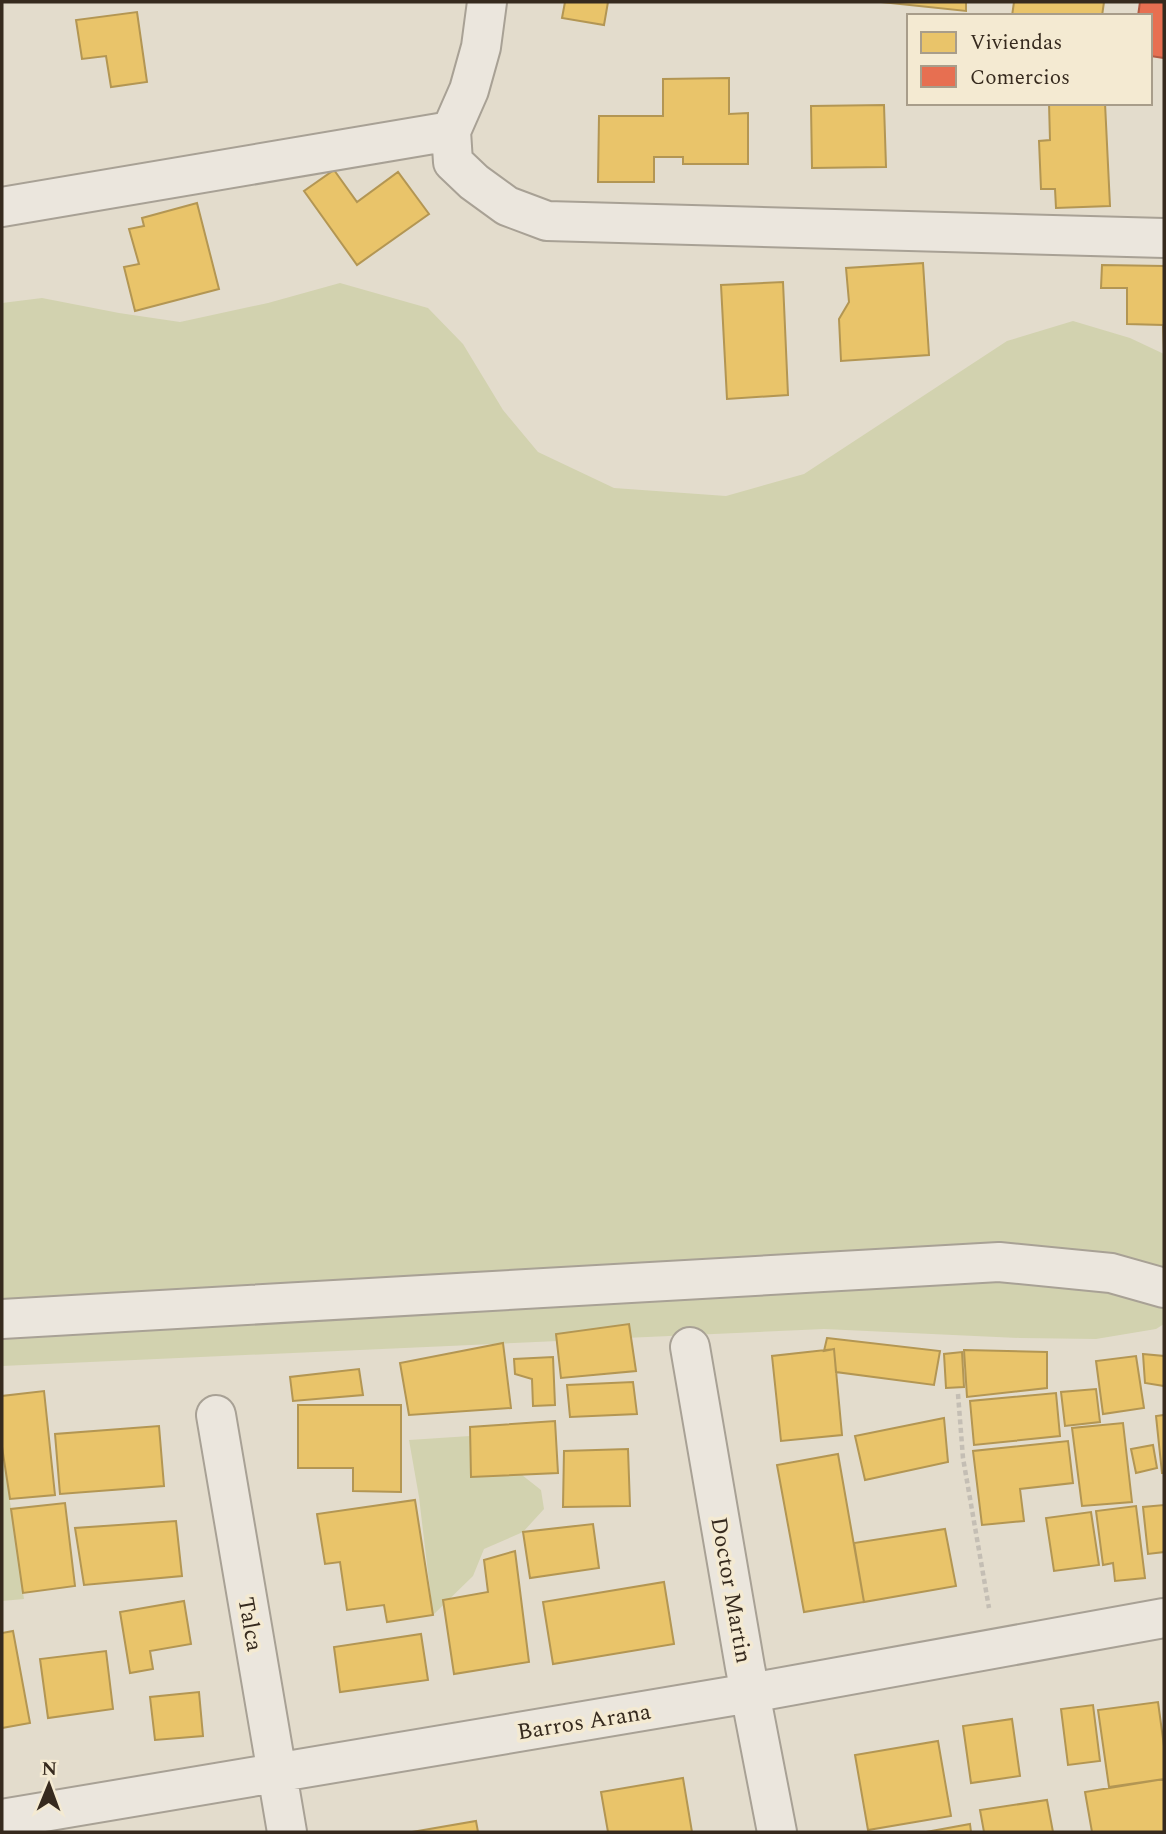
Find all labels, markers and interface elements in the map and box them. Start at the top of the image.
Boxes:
legend [907,14,1152,105]
text: Viviendas [970,27,1062,59]
text: Comercios [970,62,1070,94]
street label: Doctor Martin [700,1514,761,1666]
street label: Talca [228,1594,272,1654]
street label: Barros Arana [515,1695,654,1750]
north arrow [14,1750,84,1820]
text: N [41,1755,57,1784]

